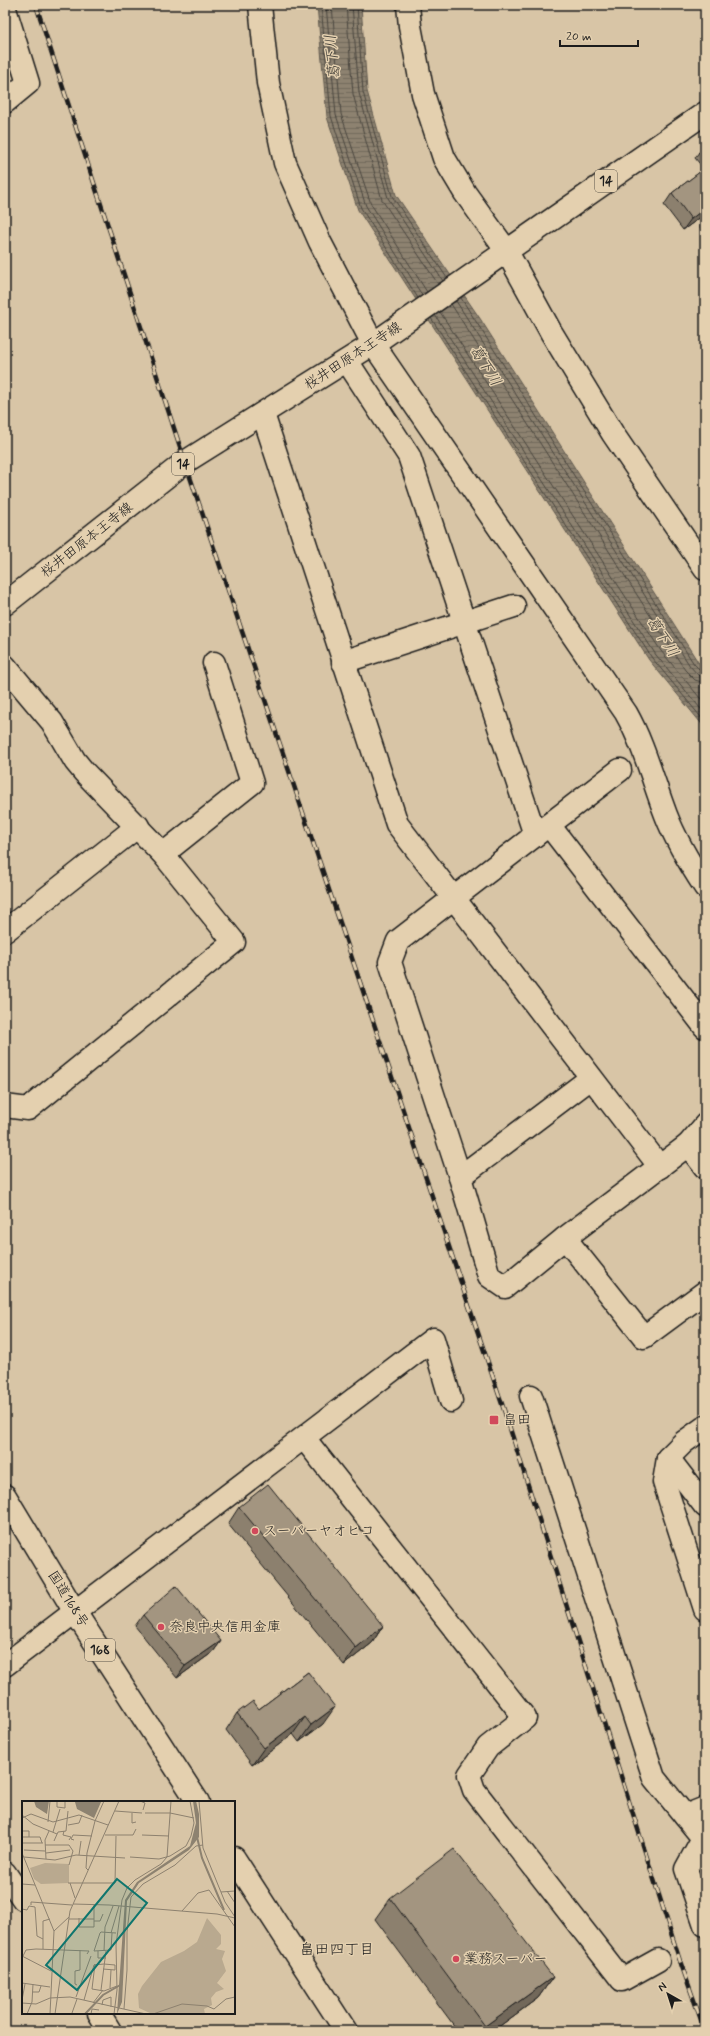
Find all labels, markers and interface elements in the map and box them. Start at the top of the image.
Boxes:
scale bar [560,22,638,48]
text: 20 m [566,29,592,45]
water label: 葛下川 [321,34,345,80]
road number: 14 [595,170,617,192]
street label: 桜井田原本王寺線 [301,318,405,394]
water label: 葛下川 [465,342,505,390]
road number: 14 [172,453,194,475]
street label: 桜井田原本王寺線 [37,498,137,582]
water label: 葛下川 [641,613,683,661]
place label: 畠田 [503,1411,531,1429]
marker: 畠田 [488,1414,500,1426]
place label: スーパーヤオヒコ [263,1522,374,1540]
marker: スーパーヤオヒコ [250,1526,260,1536]
street label: 国道168号 [44,1567,92,1631]
place label: 奈良中央信用金庫 [169,1618,281,1636]
marker: 奈良中央信用金庫 [156,1622,166,1632]
road number: 168 [85,1639,115,1661]
inset map [22,1801,235,2014]
district label: 畠田四丁目 [299,1940,375,1960]
place label: 業務スーパー [464,1950,547,1968]
marker: 業務スーパー [451,1954,461,1964]
north arrow [648,1974,688,2014]
text: N [655,1979,670,1995]

